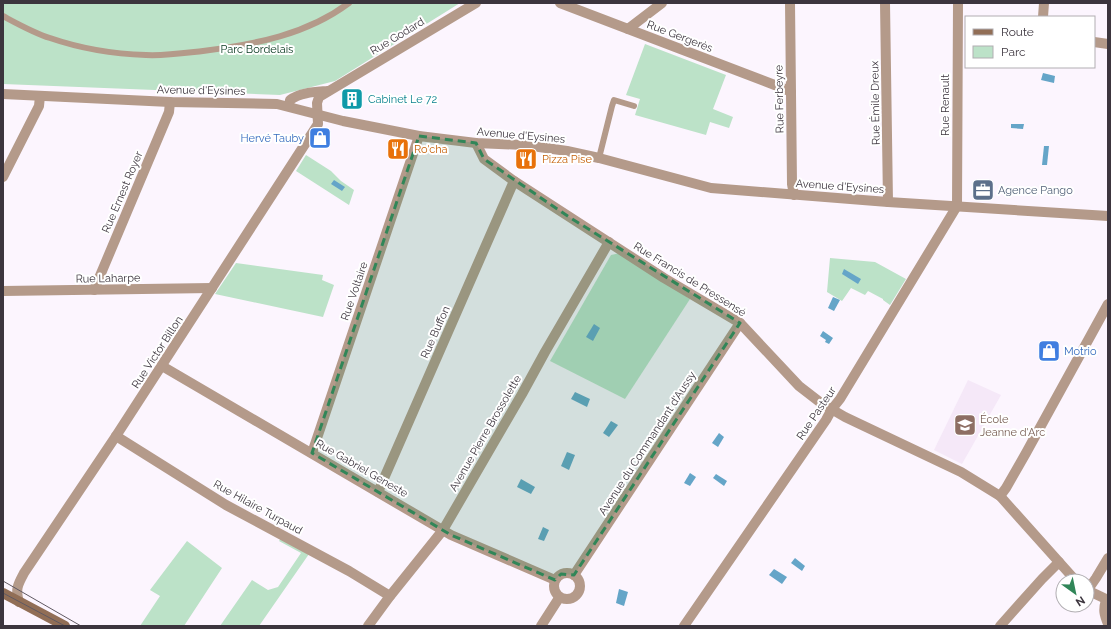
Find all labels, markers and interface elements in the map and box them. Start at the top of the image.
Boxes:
street label: Rue Godard [368,15,427,58]
legend [965,16,1095,68]
street label: Rue Gergerès [645,18,715,55]
text: Route [1001,25,1034,39]
park label: Parc Bordelais [221,43,293,56]
text: Parc [1001,45,1026,59]
street label: Rue Émile Dreux [867,60,883,145]
street label: Rue Ferbeyre [772,64,787,133]
street label: Rue Renault [939,74,952,136]
street label: Avenue d'Eysines [157,83,245,98]
building icon: Cabinet Le 72 [339,86,365,112]
place label: Cabinet Le 72 [368,93,437,106]
shop icon: Hervé Tauby [307,125,333,151]
street label: Avenue d'Eysines [476,125,566,146]
place label: Hervé Tauby [240,132,304,145]
restaurant icon: Ro'cha [385,136,411,162]
place label: Ro'cha [414,143,448,156]
restaurant icon: Pizza Pise [513,146,539,172]
street label: Rue Ernest Royer [99,149,146,235]
place label: Pizza Pise [542,153,592,166]
street label: Avenue d'Eysines [795,177,885,196]
office icon: Agence Pango [970,177,996,203]
place label: Agence Pango [998,184,1073,197]
street label: Rue Francis de Pressensé [631,239,749,320]
street label: Rue Voltaire [338,260,371,322]
street label: Rue Laharpe [75,271,141,286]
street label: Rue Buffon [418,304,453,360]
street label: Rue Victor Billon [129,314,186,391]
shop icon: Motrio [1036,338,1062,364]
place label: Motrio [1064,345,1097,358]
street label: Avenue du Commandant d'Aussy [596,369,699,518]
street label: Avenue Pierre Brossolette [447,372,524,494]
street label: Rue Pasteur [794,384,839,442]
school or university icon: École Jeanne d'Arc [952,412,978,438]
place label: École Jeanne d'Arc [980,412,1045,439]
street label: Rue Gabriel Geneste [313,437,411,500]
street label: Rue Hilaire Turpaud [211,478,305,537]
north arrow [1055,573,1095,613]
text: N [1073,593,1087,609]

